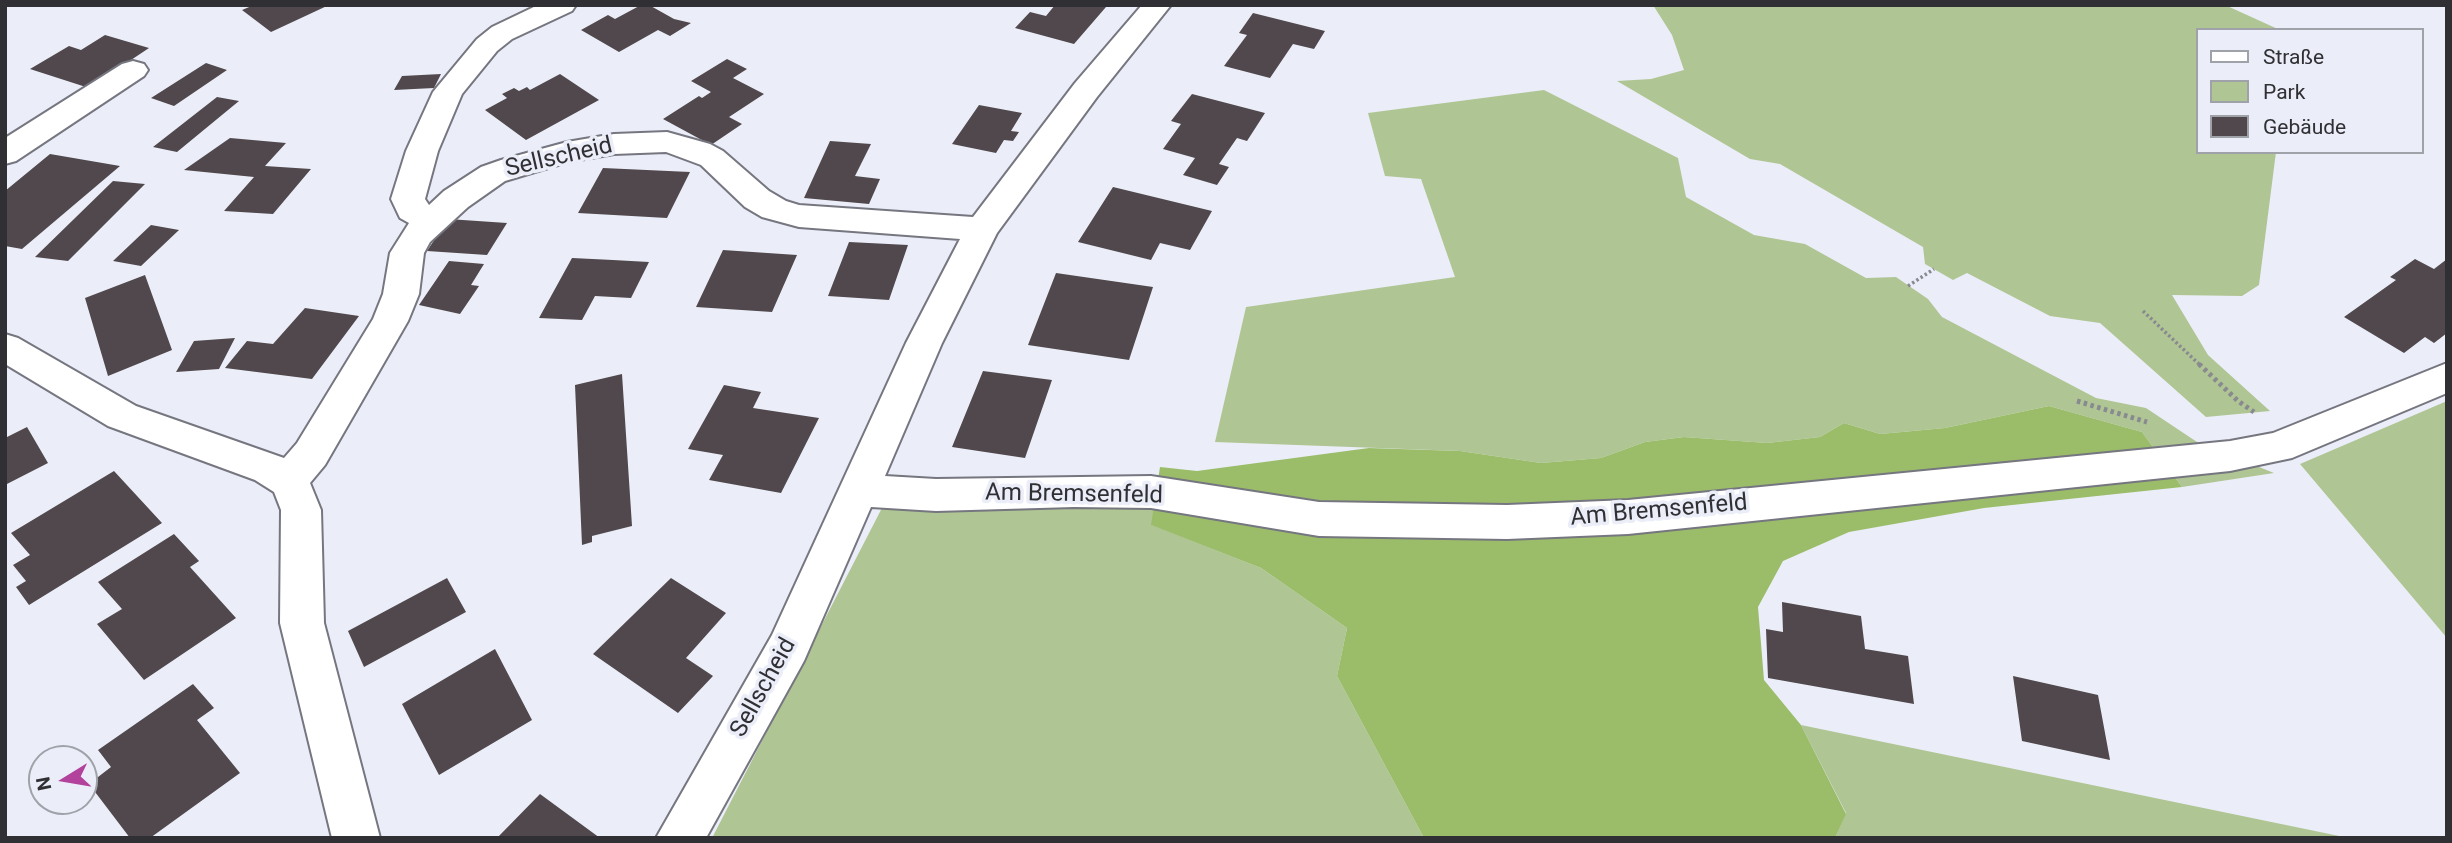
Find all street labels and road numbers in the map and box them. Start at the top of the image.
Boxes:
street label: Sellscheid [503,132,615,184]
street label: Am Bremsenfeld [985,479,1163,511]
street label: Am Bremsenfeld [1569,489,1749,533]
street label: Sellscheid [725,633,803,743]

